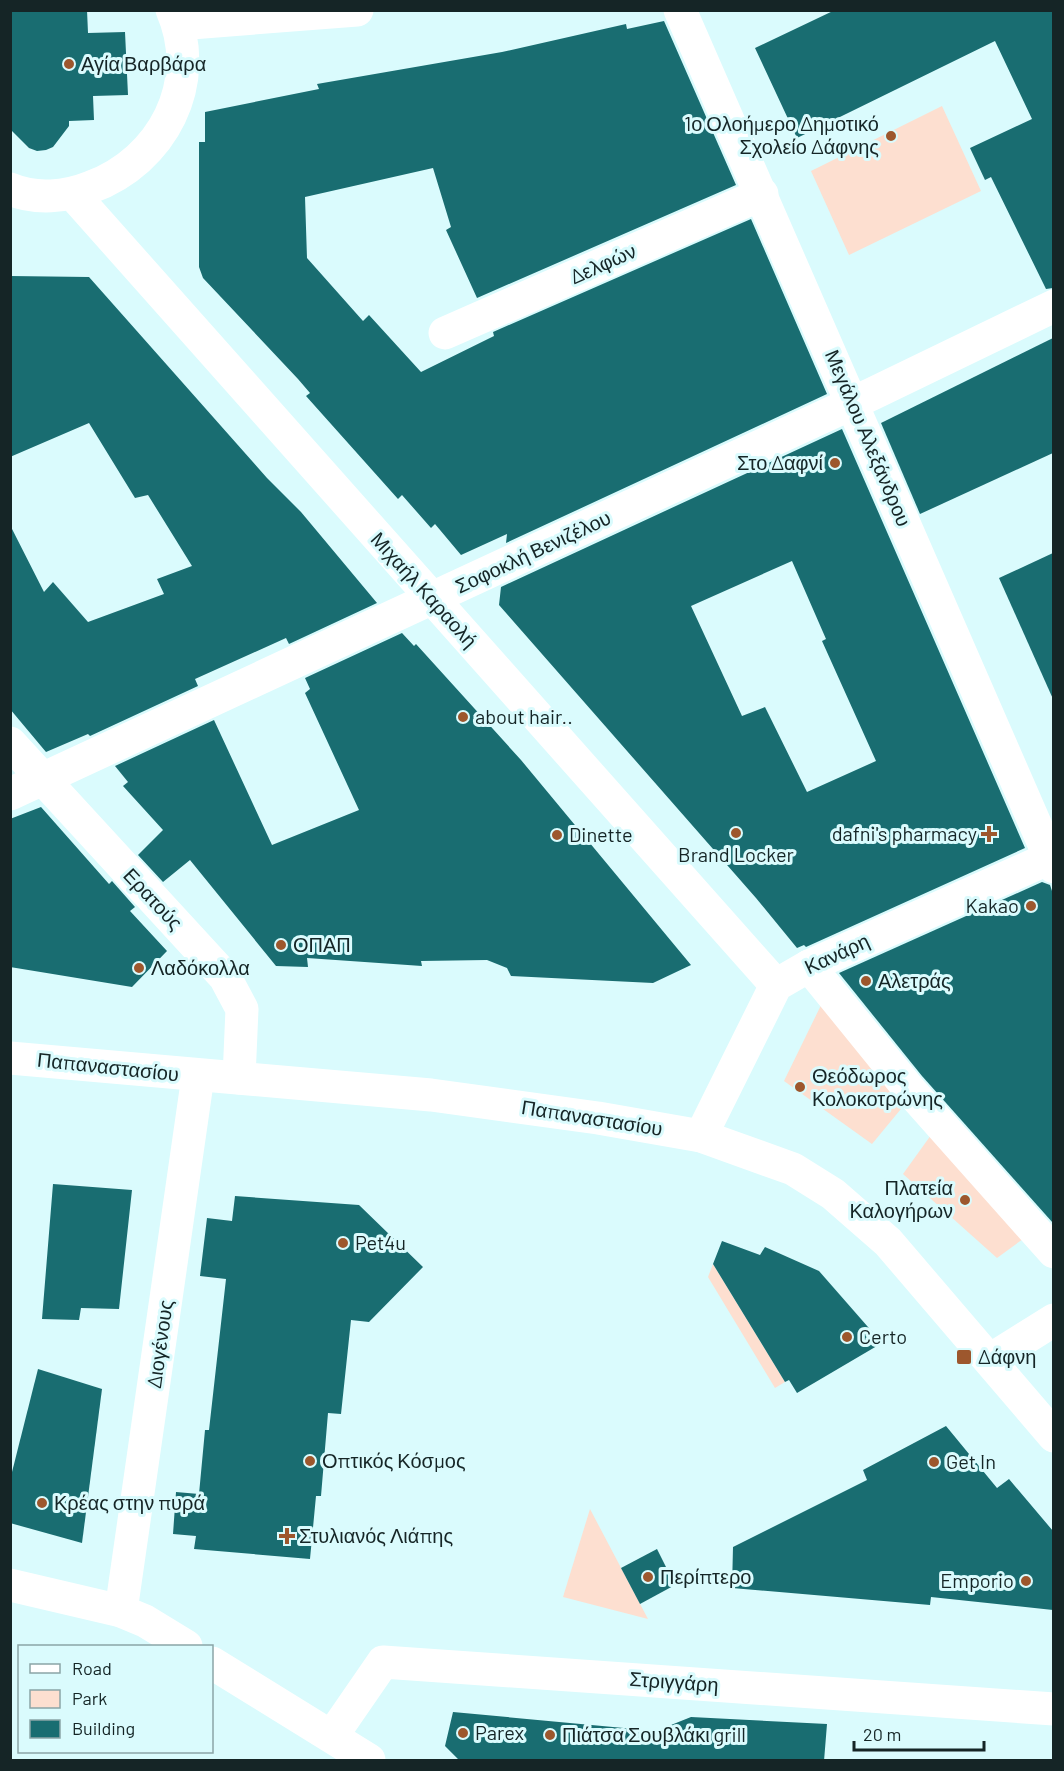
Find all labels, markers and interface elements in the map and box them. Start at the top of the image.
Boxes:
place label: Αγία Βαρβάρα [81,51,206,75]
marker: Αγία Βαρβάρα [62,57,76,71]
place label: 1ο Ολοήμερο Δημοτικό Σχολείο Δάφνης [684,111,879,158]
marker: 1ο Ολοήμερο Δημοτικό Σχολείο Δάφνης [884,129,898,143]
street label: Δελφών [566,238,639,288]
street label: Μεγάλου Αλεξάνδρου [821,346,917,530]
place label: Στο Δαφνί [737,450,824,474]
marker: Στο Δαφνί [828,456,842,470]
street label: Σοφοκλή Βενιζέλου [451,505,614,598]
street label: Μιχαήλ Καραολή [367,527,483,652]
place label: about hair.. [475,704,573,728]
marker: about hair.. [456,710,470,724]
place label: dafni's pharmacy [832,821,977,845]
place label: Dinette [569,822,633,846]
marker: Brand Locker [729,826,743,840]
marker: dafni's pharmacy [982,827,996,841]
marker: Dinette [550,828,564,842]
place label: Brand Locker [678,842,794,866]
street label: Ερατούς [119,862,189,934]
place label: Kakao [966,893,1019,917]
marker: Kakao [1024,899,1038,913]
street label: Κανάρη [800,928,873,978]
place label: ΟΠΑΠ [293,932,351,956]
marker: ΟΠΑΠ [274,938,288,952]
place label: Λαδόκολλα [151,955,250,979]
marker: Λαδόκολλα [132,961,146,975]
place label: Αλετράς [878,968,951,992]
marker: Αλετράς [859,974,873,988]
street label: Παπαναστασίου [36,1047,180,1085]
place label: Θεόδωρος Κολοκοτρώνης [812,1063,943,1110]
marker: Θεόδωρος Κολοκοτρώνης [793,1080,807,1094]
street label: Παπαναστασίου [520,1094,664,1140]
place label: Πλατεία Καλογήρων [849,1175,953,1222]
marker: Πλατεία Καλογήρων [958,1193,972,1207]
place label: Pet4u [355,1230,406,1254]
marker: Pet4u [336,1236,350,1250]
street label: Διογένους [141,1298,177,1390]
place label: Certo [859,1324,907,1348]
marker: Certo [840,1330,854,1344]
place label: Δάφνη [978,1344,1036,1368]
marker: Δάφνη [955,1348,973,1366]
place label: Οπτικός Κόσμος [322,1448,466,1472]
place label: Get In [946,1449,996,1473]
marker: Οπτικός Κόσμος [303,1454,317,1468]
marker: Get In [927,1455,941,1469]
place label: Κρέας στην πυρά [54,1490,205,1514]
marker: Κρέας στην πυρά [35,1496,49,1510]
place label: Στυλιανός Λιάπης [299,1523,453,1547]
marker: Στυλιανός Λιάπης [280,1529,294,1543]
place label: Περίπτερο [660,1564,751,1588]
place label: Emporio [940,1568,1014,1592]
marker: Περίπτερο [641,1570,655,1584]
marker: Emporio [1019,1574,1033,1588]
legend [18,1645,213,1753]
text: Road [72,1657,112,1679]
street label: Στριγγάρη [629,1666,719,1696]
text: Park [72,1687,107,1709]
scale bar [854,1714,984,1752]
text: Building [72,1717,135,1739]
place label: Parex [475,1720,525,1744]
place label: Πιάτσα Σουβλάκι grill [562,1722,746,1746]
text: 20 m [863,1723,901,1745]
marker: Parex [456,1726,470,1740]
marker: Πιάτσα Σουβλάκι grill [543,1728,557,1742]

